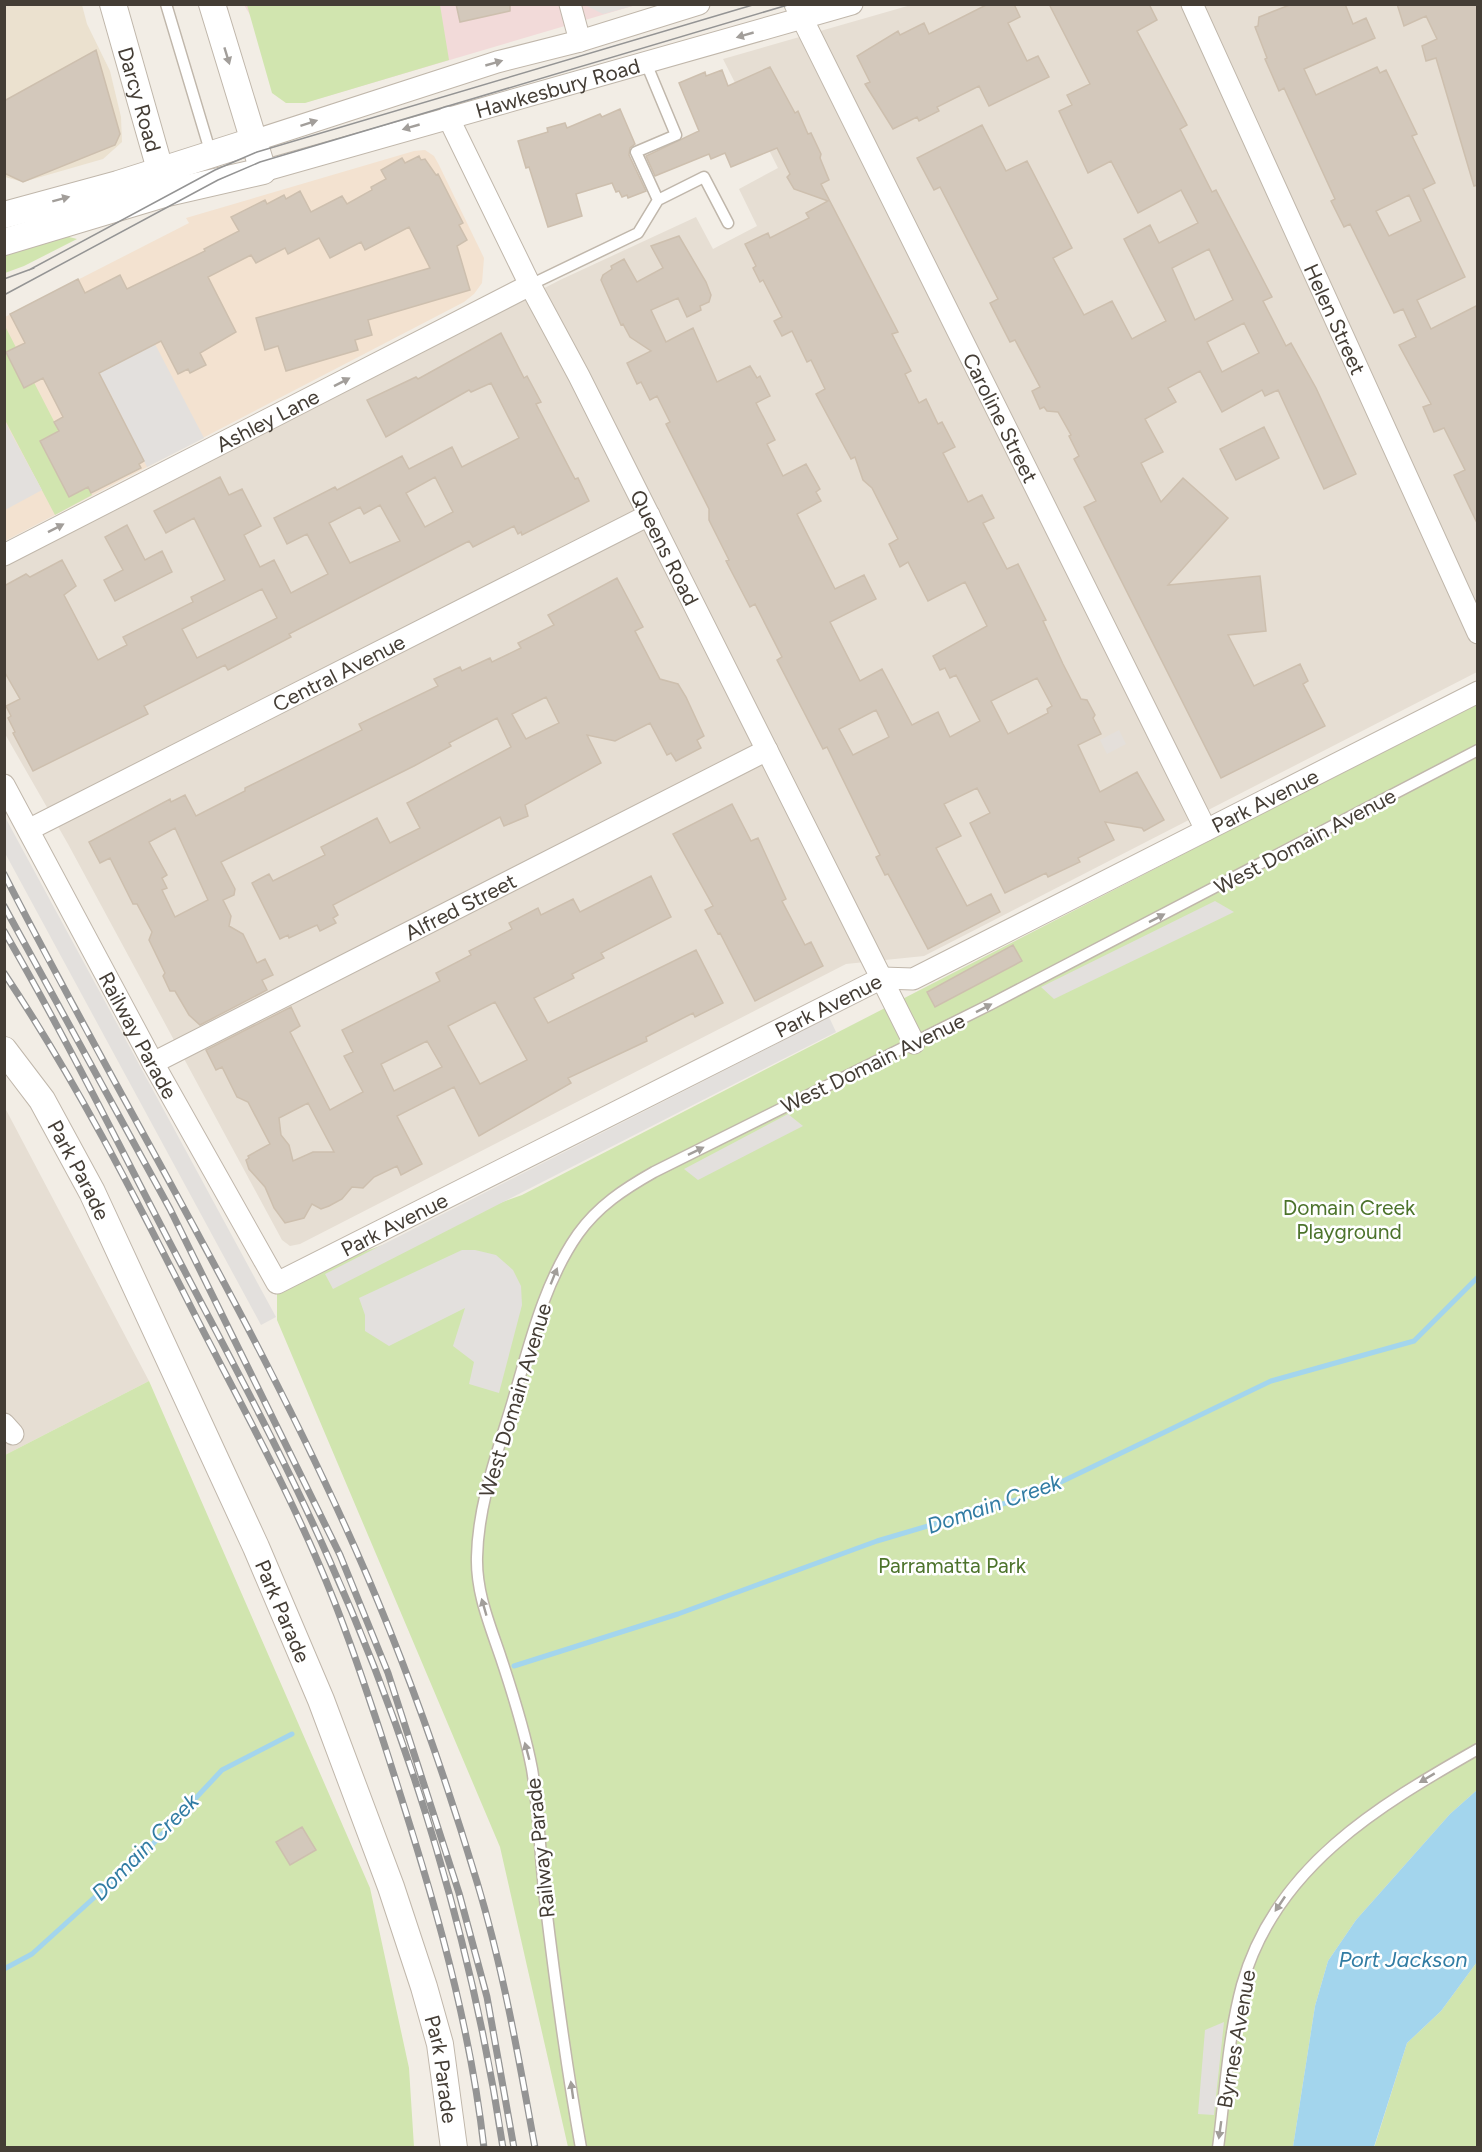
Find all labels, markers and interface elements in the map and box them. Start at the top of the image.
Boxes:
one-way arrow [736,31,754,40]
street label: Darcy Road [113,44,167,155]
one-way arrow [223,47,232,65]
street label: Hawkesbury Road [472,52,642,123]
one-way arrow [486,58,504,67]
one-way arrow [300,117,318,127]
one-way arrow [402,123,420,132]
one-way arrow [52,194,70,203]
street label: Helen Street [1299,260,1371,378]
street label: Caroline Street [958,349,1044,487]
one-way arrow [333,377,351,387]
street label: Ashley Lane [212,383,323,457]
street label: Queens Road [626,485,705,609]
one-way arrow [48,524,65,533]
street label: Central Avenue [268,629,409,716]
street label: Park Avenue [1207,763,1322,838]
street label: West Domain Avenue [1210,783,1400,899]
street label: Alfred Street [401,868,520,945]
one-way arrow [1148,914,1166,924]
street label: Railway Parade [94,967,183,1103]
street label: Park Avenue [770,968,885,1043]
one-way arrow [975,1003,992,1013]
street label: West Domain Avenue [777,1008,969,1118]
street label: Park Parade [43,1116,116,1224]
one-way arrow [688,1146,705,1156]
street label: Park Avenue [337,1187,452,1261]
park label: Domain Creek Playground [1283,1195,1416,1244]
one-way arrow [550,1267,559,1285]
street label: West Domain Avenue [474,1300,556,1500]
water label: Domain Creek [923,1468,1066,1540]
park label: Parramatta Park [878,1553,1027,1578]
street label: Park Parade [250,1556,316,1666]
one-way arrow [478,1598,488,1616]
one-way arrow [522,1742,531,1760]
one-way arrow [1419,1773,1435,1784]
street label: Railway Parade [520,1777,560,1919]
water label: Domain Creek [86,1787,205,1906]
one-way arrow [1274,1895,1286,1911]
water label: Port Jackson [1339,1946,1468,1973]
street label: Byrnes Avenue [1212,1968,1260,2110]
street label: Park Parade [420,2012,463,2125]
one-way arrow [567,2080,576,2099]
one-way arrow [1216,2121,1225,2140]

